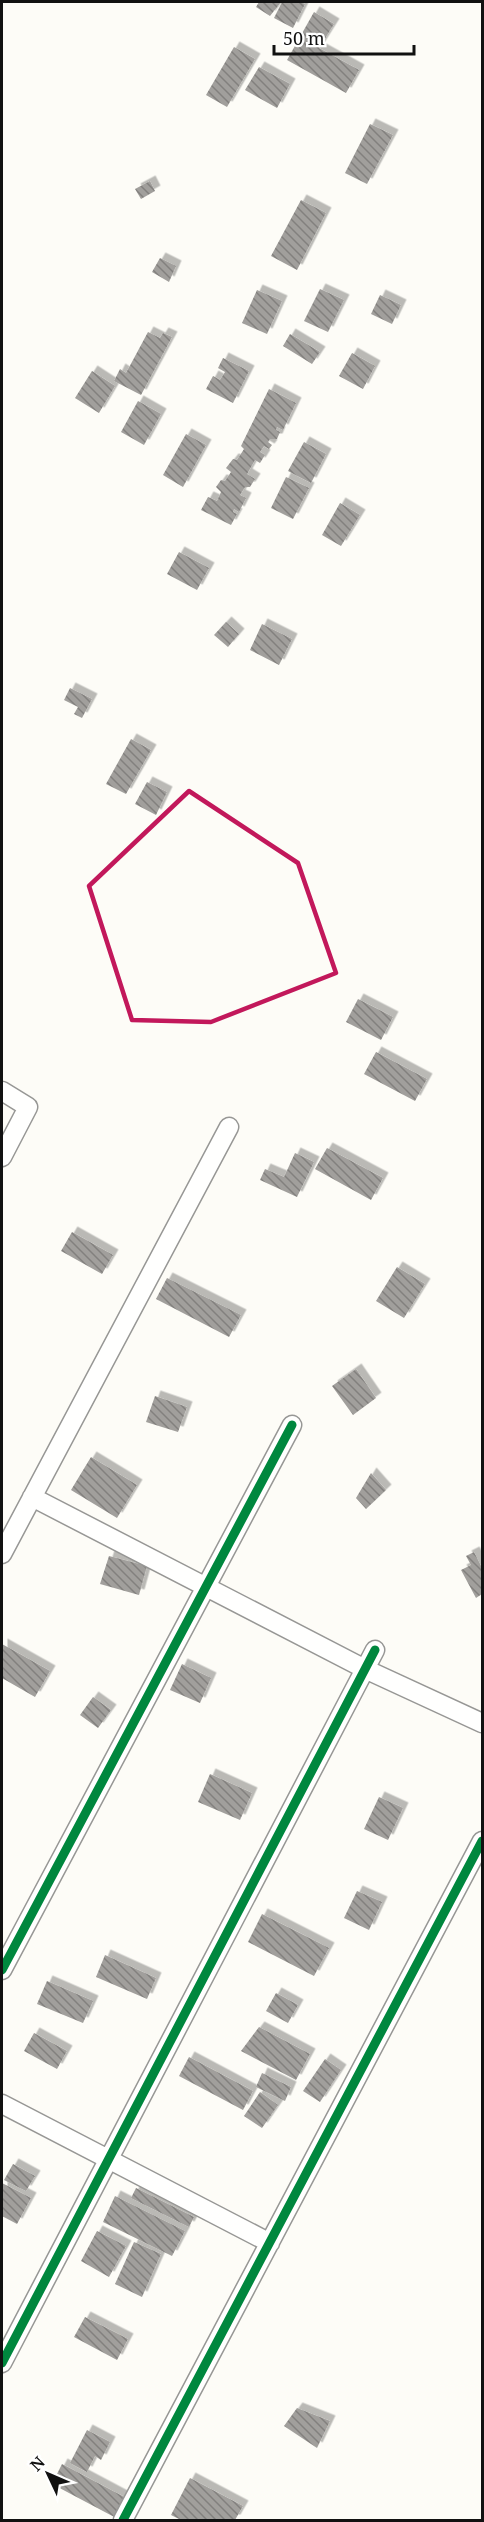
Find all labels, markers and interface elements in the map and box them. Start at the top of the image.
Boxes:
scale bar [274,18,414,56]
text: 50 m [283,26,325,50]
north arrow [18,2444,78,2504]
text: N [25,2451,50,2476]

